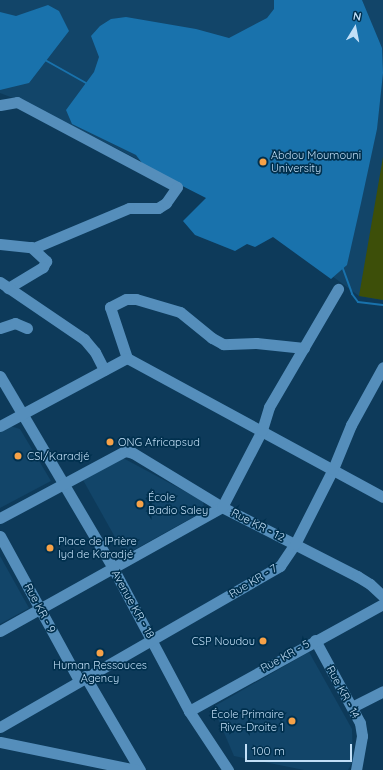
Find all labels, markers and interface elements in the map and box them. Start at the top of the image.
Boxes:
north arrow [335,8,375,48]
text: N [352,9,362,24]
place label: Abdou Moumouni University [271,149,361,175]
marker: Abdou Moumouni University [258,157,268,167]
place label: ONG Africapsud [118,435,200,449]
marker: ONG Africapsud [105,437,115,447]
place label: CSI/Karadjé [27,449,90,463]
marker: CSI/Karadjé [12,450,24,462]
place label: École Badio Saley [148,491,208,517]
marker: École Badio Saley [135,499,145,509]
street label: Rue KR - 12 [229,506,287,544]
place label: Place de lPrière Iyd de Karadjé [58,535,137,561]
marker: Place de lPrière Iyd de Karadjé [45,543,55,553]
street label: Rue KR - 7 [227,562,279,600]
street label: Avenue KR - 18 [109,568,157,640]
street label: Rue KR - 9 [22,581,58,635]
place label: CSP Noudou [192,634,255,648]
marker: CSP Noudou [258,636,268,646]
street label: Rue KR - 5 [258,637,312,675]
marker: Human Ressouces Agency [95,648,105,658]
place label: Human Ressouces Agency [53,659,147,685]
street label: Rue KR - 14 [324,664,362,720]
place label: École Primaire Rive-Droite 1 [211,708,284,734]
marker: École Primaire Rive-Droite 1 [287,716,297,726]
scale bar [247,736,354,762]
text: 100 m [252,743,285,758]

